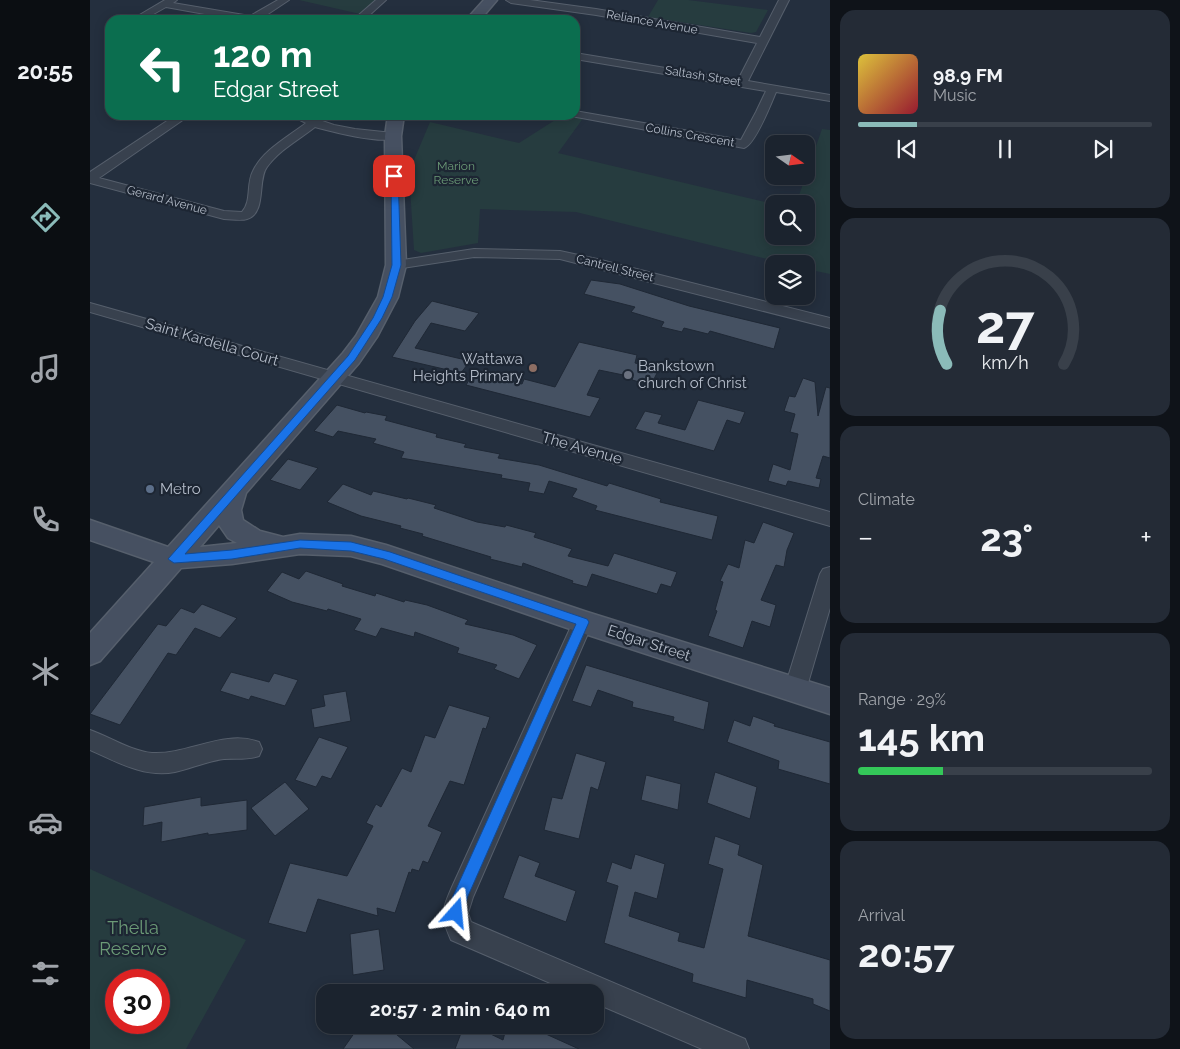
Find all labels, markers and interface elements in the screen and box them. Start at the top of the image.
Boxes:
street label: Reliance Avenue [605,7,699,37]
text: 120 m [213,34,313,75]
icon: left [130,35,195,100]
text: 20:55 [17,58,73,84]
street label: Saltash Street [664,63,742,89]
text: 98.9 FM [933,64,1003,86]
text: Edgar Street [213,76,339,102]
text: Music [933,86,977,105]
street label: Collins Crescent [644,120,736,150]
north arrow [765,135,815,185]
map controls [765,135,815,305]
icon: previous [893,135,921,163]
icon: pause [991,135,1019,163]
icon: next [1089,135,1117,163]
pin [373,155,415,197]
park label: Marion Reserve [434,159,478,187]
icon: arrive [380,162,408,190]
street label: Gerard Avenue [125,183,209,217]
button: search [765,195,815,245]
icon: directions [28,200,63,235]
street label: Cantrell Street [575,252,655,284]
button: layers [765,255,815,305]
text: 27 [976,294,1035,355]
street label: Saint Kardella Court [143,314,281,370]
place label: Wattawa Heights Primary [413,350,523,385]
icon: music [28,351,63,386]
text: km/h [981,352,1029,373]
place label: Bankstown church of Christ [638,357,747,392]
marker: Wattawa Heights Primary [527,362,539,374]
marker: Bankstown church of Christ [622,369,634,381]
street label: The Avenue [540,428,624,468]
place label: Metro [160,480,201,498]
marker: Metro [144,483,156,495]
text: Climate [858,490,915,509]
icon: phone [28,502,63,537]
text: 23° [980,515,1033,560]
text: − [858,521,873,554]
text: + [1140,521,1152,554]
street label: Edgar Street [605,621,693,665]
icon: climate [28,654,63,689]
text: Range · 29% [858,690,946,709]
text: 145 km [858,715,985,760]
icon: car [28,805,63,840]
position arrow [429,886,481,938]
text: Arrival [858,906,905,925]
park label: Thella Reserve [99,917,167,959]
text: 20:57 [858,931,955,976]
icon: filters [28,956,63,991]
speed limit sign: 30 [105,969,170,1034]
text: 20:57 · 2 min · 640 m [370,998,550,1020]

